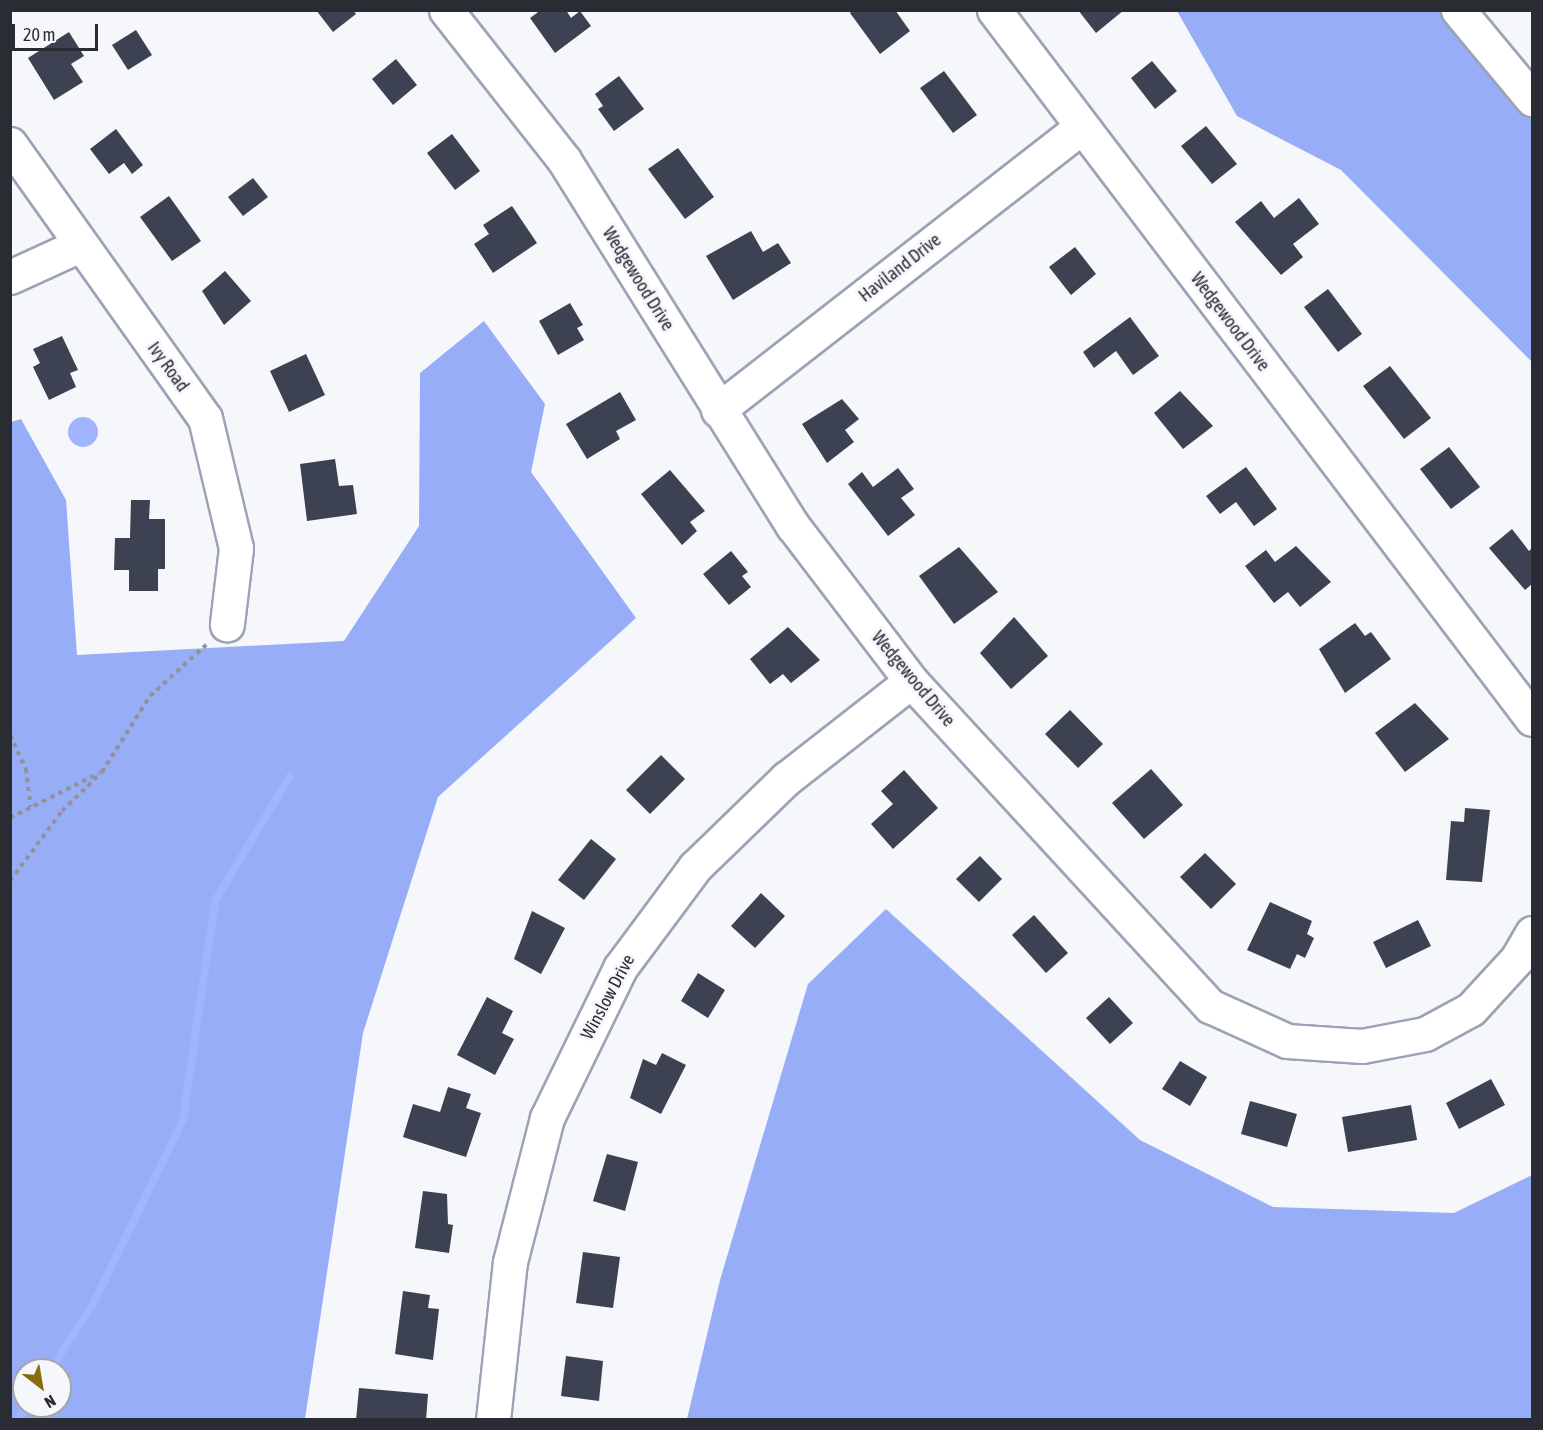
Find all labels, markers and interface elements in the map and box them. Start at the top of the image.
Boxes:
scale bar [15,12,100,50]
text: 20 m [23,24,55,45]
street label: Wedgewood Drive [598,223,678,335]
street label: Haviland Drive [855,229,945,307]
street label: Wedgewood Drive [1186,268,1274,376]
street label: Ivy Road [143,338,193,396]
street label: Wedgewood Drive [867,627,959,731]
street label: Winslow Drive [577,951,639,1043]
north arrow [12,1358,72,1418]
text: N [42,1392,59,1412]

